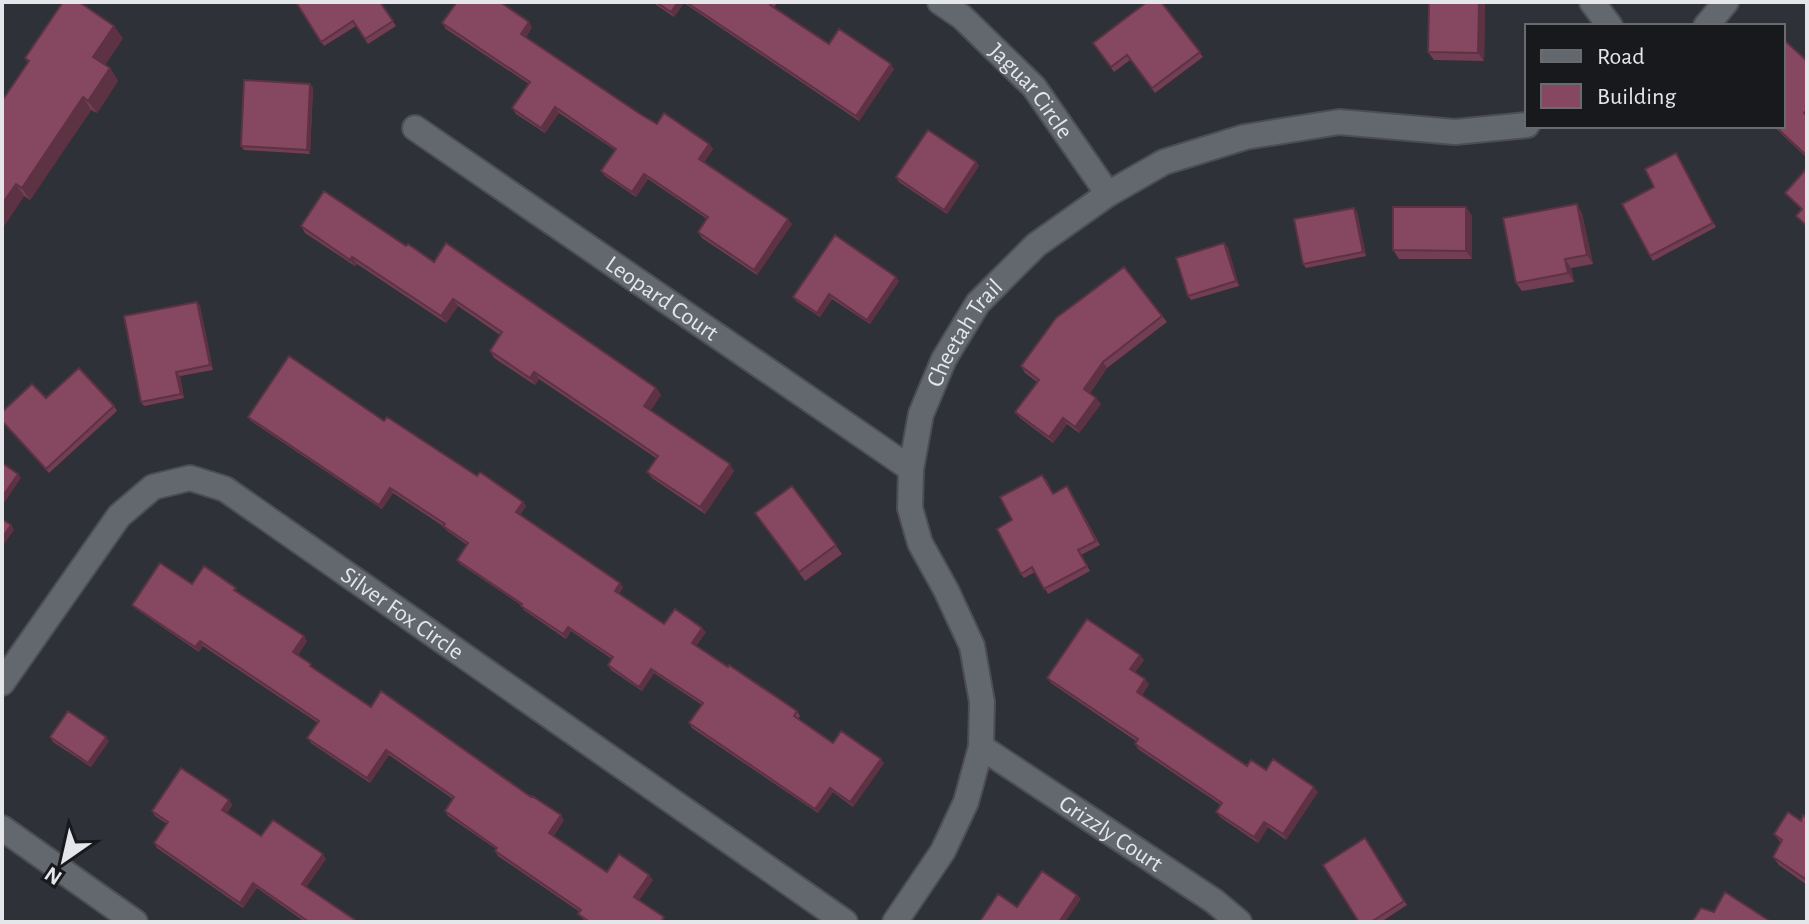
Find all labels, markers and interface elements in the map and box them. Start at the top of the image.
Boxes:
legend [1525,24,1785,128]
street label: Jaguar Circle [984,39,1077,143]
text: Road [1597,45,1645,69]
text: Building [1597,85,1676,109]
street label: Leopard Court [601,252,723,346]
street label: Cheetah Trail [923,275,1008,390]
street label: Silver Fox Circle [336,563,468,665]
street label: Grizzly Court [1054,791,1167,877]
north arrow [24,820,104,900]
text: N [41,862,66,889]

